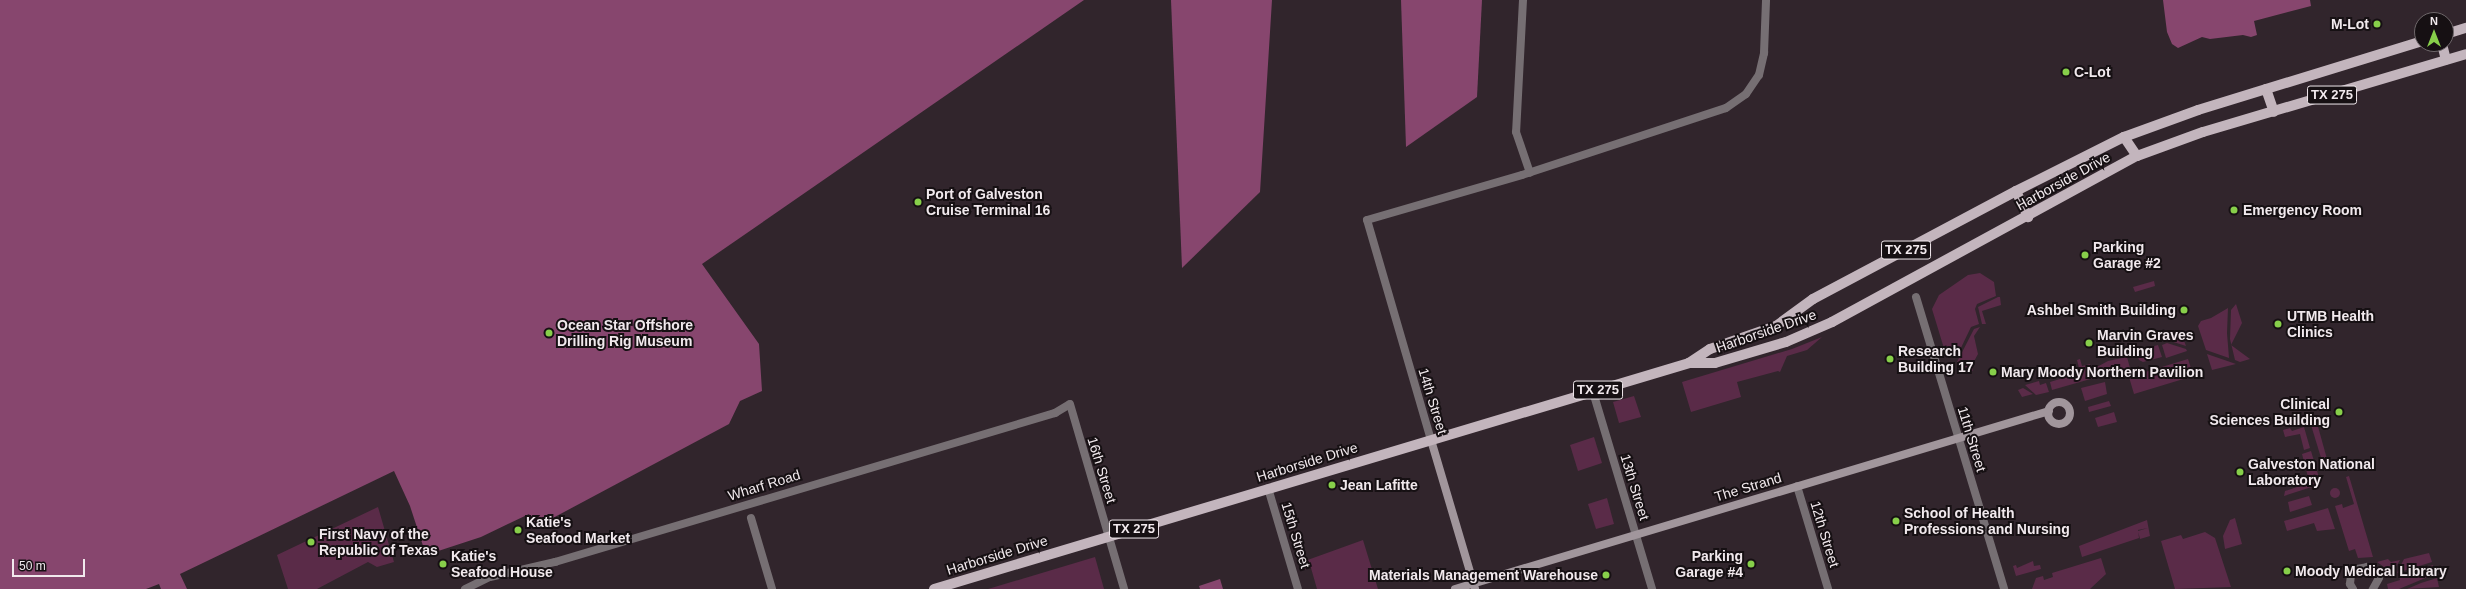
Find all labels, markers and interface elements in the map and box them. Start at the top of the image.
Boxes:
north arrow [2414,12,2454,52]
text: N [2430,15,2438,27]
place label: M-Lot [2331,16,2369,32]
marker: M-Lot [2372,19,2382,29]
place label: C-Lot [2074,64,2111,80]
marker: C-Lot [2061,67,2071,77]
road number: TX 275 [2307,84,2357,106]
street label: Harborside Drive [2013,148,2113,214]
place label: Port of Galveston Cruise Terminal 16 [926,186,1050,218]
marker: Port of Galveston Cruise Terminal 16 [913,197,923,207]
place label: Emergency Room [2243,202,2362,218]
marker: Emergency Room [2228,204,2240,216]
road number: TX 275 [1881,239,1931,261]
place label: Parking Garage #2 [2093,239,2161,272]
marker: Parking Garage #2 [2080,250,2090,260]
place label: Ashbel Smith Building [2027,302,2176,318]
marker: Ashbel Smith Building [2179,305,2189,315]
street label: Harborside Drive [1714,306,1818,356]
place label: UTMB Health Clinics [2287,308,2374,340]
place label: Ocean Star Offshore Drilling Rig Museum [557,317,693,350]
marker: UTMB Health Clinics [2272,318,2284,330]
place label: Marvin Graves Building [2097,327,2193,360]
marker: Ocean Star Offshore Drilling Rig Museum [544,328,554,338]
marker: Marvin Graves Building [2084,338,2094,348]
place label: Research Building 17 [1898,343,1973,376]
marker: Research Building 17 [1885,354,1895,364]
place label: Mary Moody Northern Pavilion [2001,364,2203,380]
street label: 14th Street [1415,366,1451,436]
marker: Mary Moody Northern Pavilion [1988,367,1998,377]
road number: TX 275 [1573,379,1623,401]
place label: Clinical Sciences Building [2209,396,2330,428]
street label: 11th Street [1954,404,1990,474]
marker: Clinical Sciences Building [2333,406,2345,418]
street label: 16th Street [1084,435,1120,505]
street label: Harborside Drive [1254,439,1360,485]
street label: 13th Street [1617,452,1653,522]
place label: Galveston National Laboratory [2248,456,2375,488]
street label: Wharf Road [726,466,802,504]
marker: Galveston National Laboratory [2235,467,2245,477]
street label: The Strand [1712,469,1784,505]
place label: Jean Lafitte [1340,477,1418,493]
marker: Jean Lafitte [1327,480,1337,490]
street label: 12th Street [1807,499,1843,569]
street label: 15th Street [1278,500,1314,570]
place label: School of Health Professions and Nursing [1904,505,2070,538]
place label: Katie's Seafood Market [526,514,630,546]
marker: School of Health Professions and Nursing [1891,516,1901,526]
road number: TX 275 [1109,518,1159,540]
marker: Katie's Seafood Market [513,525,523,535]
place label: First Navy of the Republic of Texas [319,526,438,558]
street label: Harborside Drive [944,532,1050,578]
marker: First Navy of the Republic of Texas [306,537,316,547]
place label: Katie's Seafood House [451,548,553,580]
place label: Parking Garage #4 [1675,548,1743,580]
scale bar [14,551,87,577]
text: 50 m [19,559,46,573]
marker: Katie's Seafood House [438,559,448,569]
marker: Parking Garage #4 [1746,559,1756,569]
place label: Moody Medical Library [2295,563,2447,579]
marker: Moody Medical Library [2282,566,2292,576]
place label: Materials Management Warehouse [1369,567,1598,583]
marker: Materials Management Warehouse [1601,570,1611,580]

